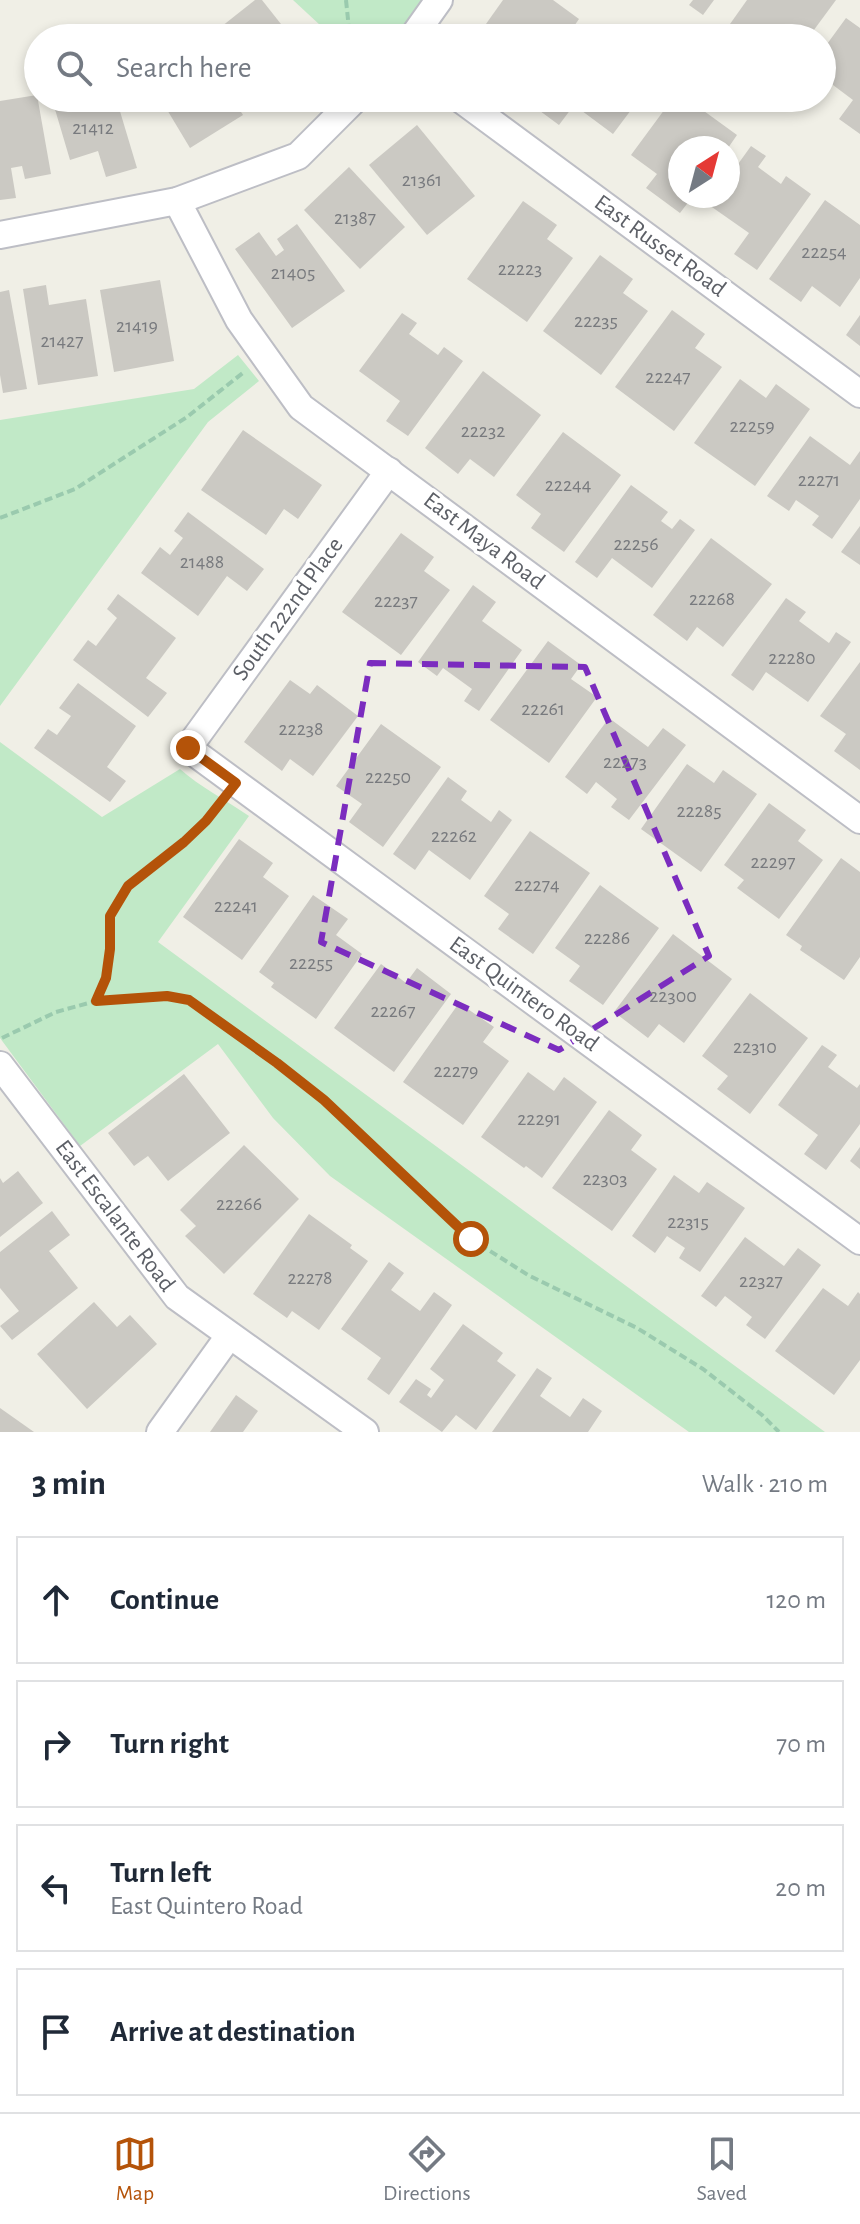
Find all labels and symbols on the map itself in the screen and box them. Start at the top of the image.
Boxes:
house number: 21412 [72,118,114,138]
north arrow [668,136,740,208]
house number: 21361 [402,170,442,190]
street label: East Russet Road [590,190,730,302]
house number: 21387 [334,208,376,228]
house number: 22254 [801,242,847,262]
house number: 22223 [498,259,542,279]
house number: 21405 [271,263,315,283]
house number: 22235 [574,311,618,331]
house number: 21419 [116,316,158,336]
house number: 21427 [40,331,84,351]
house number: 22247 [645,367,691,387]
house number: 22259 [729,416,775,436]
house number: 22232 [461,421,505,441]
house number: 22271 [798,470,840,490]
house number: 22244 [545,475,591,495]
street label: East Maya Road [419,488,549,594]
street label: South 222nd Place [228,533,348,685]
house number: 22256 [613,534,659,554]
house number: 21488 [180,552,224,572]
house number: 22268 [689,589,735,609]
house number: 22237 [374,591,418,611]
house number: 22280 [768,648,816,668]
house number: 22261 [521,699,565,719]
house number: 22238 [278,719,324,739]
route end [170,730,206,766]
house number: 22273 [603,752,647,772]
house number: 22250 [365,767,411,787]
house number: 22285 [676,801,722,821]
house number: 22262 [431,826,477,846]
house number: 22297 [750,852,796,872]
house number: 22274 [514,875,560,895]
house number: 22241 [214,896,258,916]
house number: 22286 [584,928,630,948]
street label: East Quintero Road [445,932,603,1056]
house number: 22255 [289,953,333,973]
house number: 22300 [649,986,697,1006]
house number: 22267 [370,1001,416,1021]
house number: 22310 [733,1037,777,1057]
house number: 22279 [433,1061,479,1081]
house number: 22291 [517,1109,561,1129]
street label: East Escalante Road [51,1136,179,1296]
house number: 22303 [582,1169,628,1189]
house number: 22266 [216,1194,262,1214]
house number: 22315 [667,1212,709,1232]
route start [453,1221,489,1257]
house number: 22278 [287,1268,333,1288]
house number: 22327 [739,1271,783,1291]

